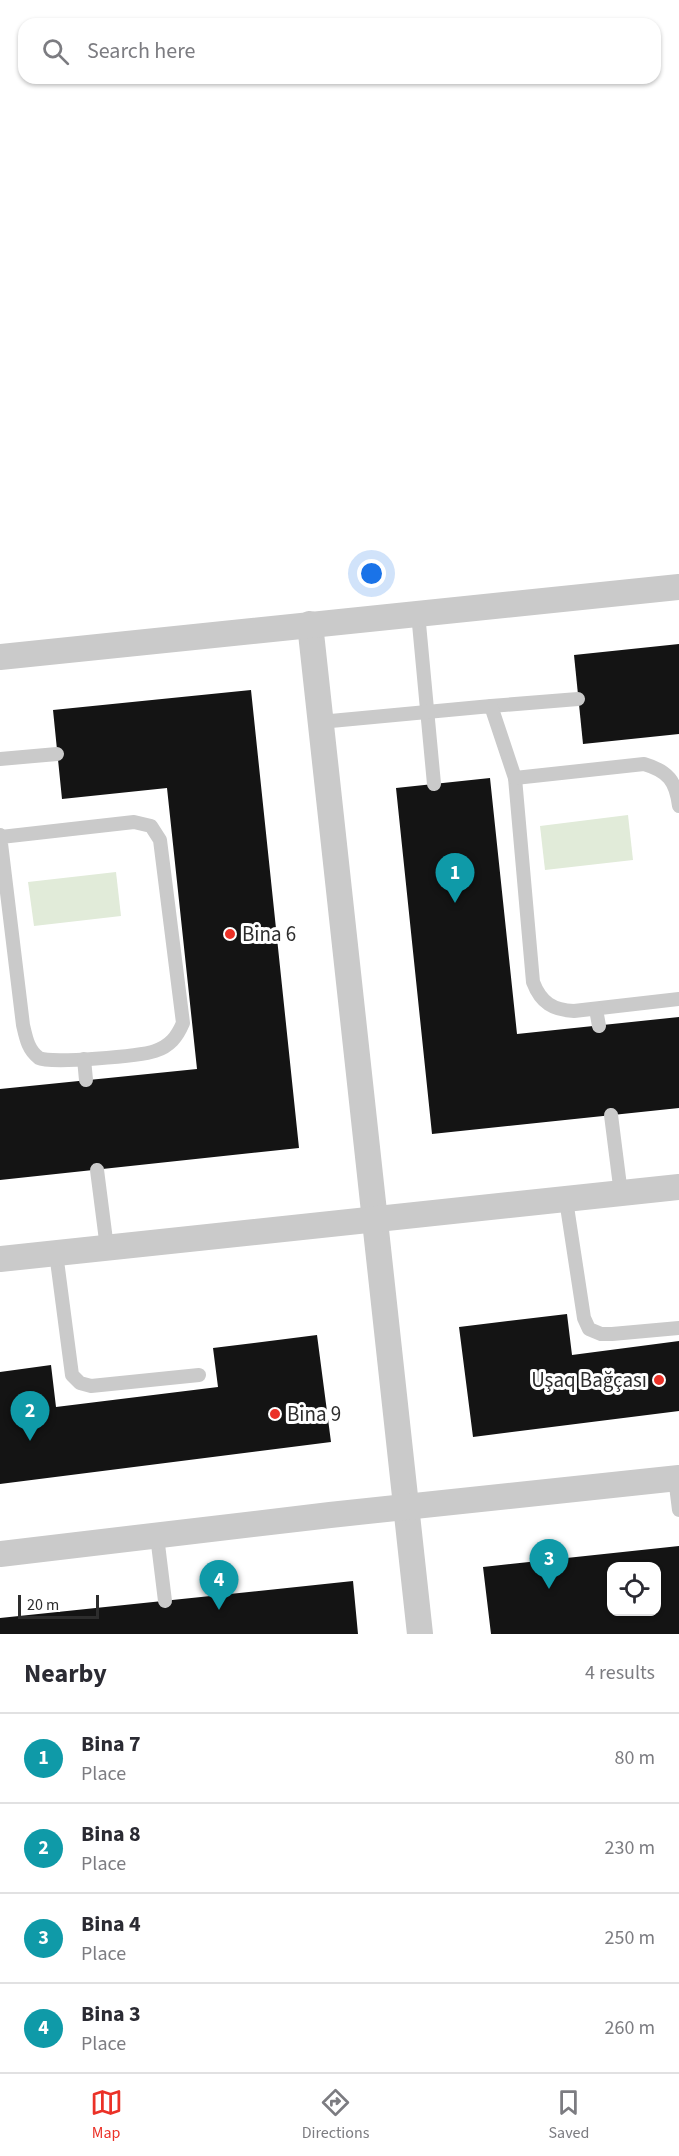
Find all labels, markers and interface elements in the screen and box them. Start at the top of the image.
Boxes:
search box [18,18,661,84]
icon: search [39,35,72,68]
text: Search here [87,35,195,67]
your location [357,559,386,588]
pin: 1 [436,854,474,903]
place label: Bina 6 [242,919,296,949]
marker: Bina 6 [223,927,237,941]
place label: Uşaq Bağçası [531,1365,647,1395]
marker: Uşaq Bağçası [652,1373,666,1387]
pin: 2 [10,1392,50,1441]
place label: Bina 9 [287,1399,341,1429]
marker: Bina 9 [268,1407,282,1421]
pin: 3 [530,1540,568,1589]
pin: 4 [200,1560,238,1610]
map controls [607,1562,661,1616]
button: locate [607,1562,661,1616]
scale bar [18,1592,99,1620]
text: 20 m [27,1594,59,1616]
text: Nearby [24,1655,107,1692]
text: 4 results [585,1659,655,1687]
text: Bina 7 [81,1728,141,1760]
text: 1 [38,1744,49,1772]
text: 80 m [615,1744,655,1772]
text: Place [81,1760,126,1788]
text: Bina 8 [81,1818,141,1850]
text: 2 [38,1834,49,1862]
text: 230 m [605,1834,655,1862]
text: Place [81,1850,126,1878]
text: Bina 4 [81,1908,141,1940]
text: 3 [38,1924,49,1952]
text: 250 m [605,1924,655,1952]
text: Place [81,1940,126,1968]
text: Bina 3 [81,1998,141,2030]
text: 4 [38,2014,49,2042]
text: 260 m [605,2014,655,2042]
text: Place [81,2030,126,2058]
tab: Map [90,2086,123,2144]
tab: Directions [302,2086,369,2144]
tab: Saved [549,2086,589,2144]

